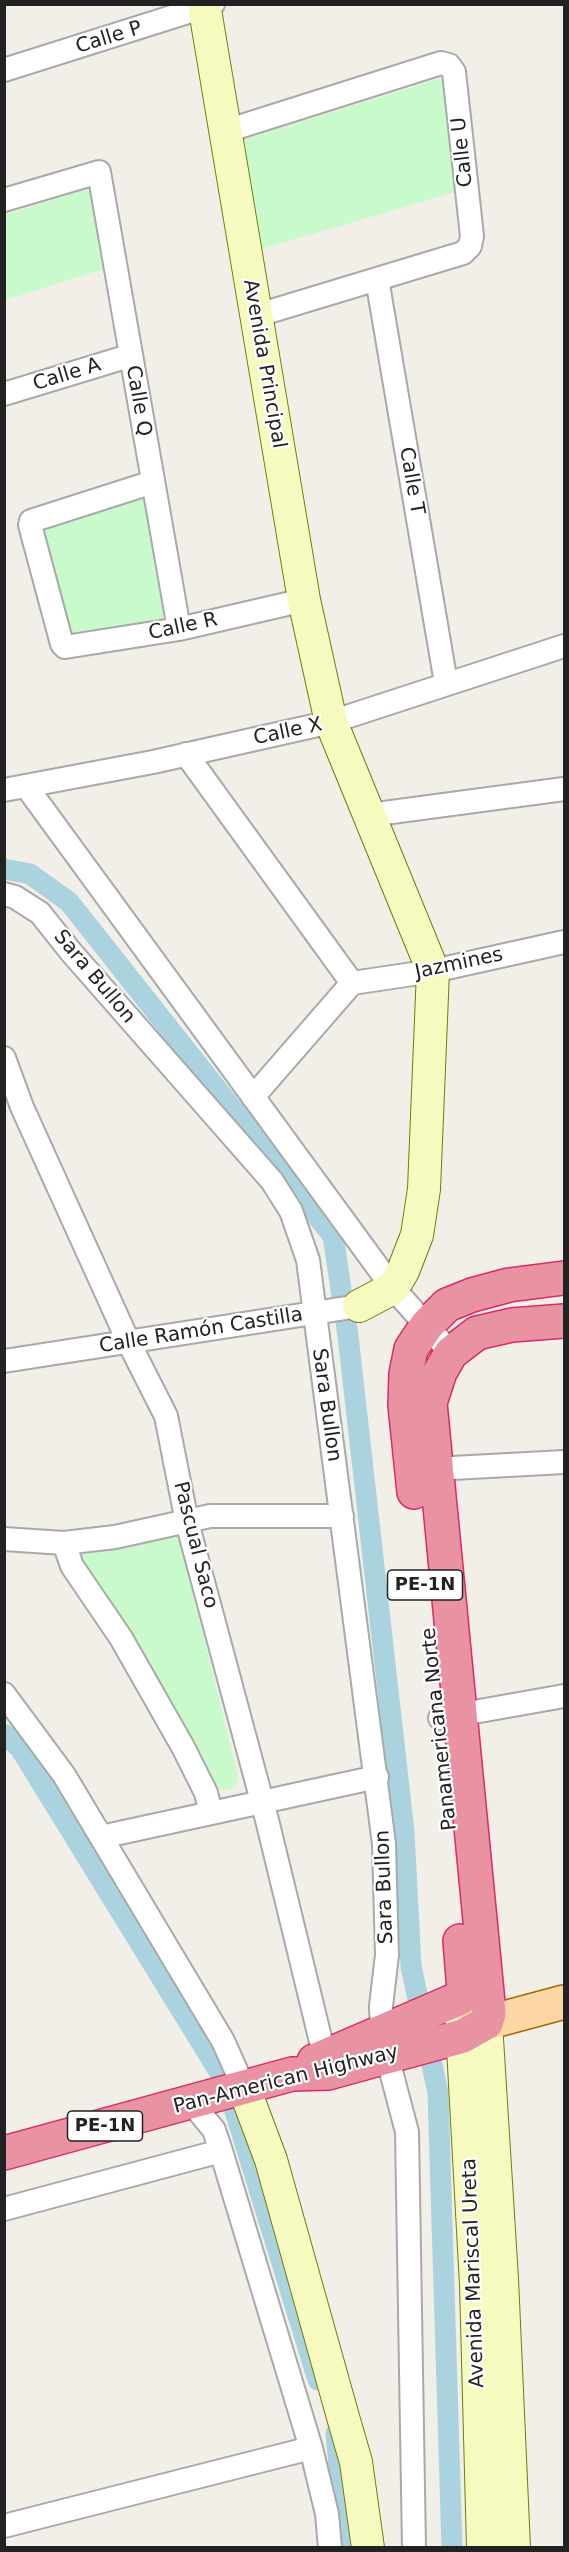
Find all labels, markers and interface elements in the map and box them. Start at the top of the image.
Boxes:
street label: Calle P [73,17,145,59]
street label: Calle U [447,116,479,188]
street label: Avenida Principal [237,278,291,450]
street label: Calle A [30,353,104,397]
street label: Calle Q [120,364,156,438]
street label: Calle T [393,445,429,517]
street label: Calle R [146,608,220,646]
street label: Calle X [251,713,325,751]
street label: Sara Bullon [48,926,140,1028]
street label: Jazmines [413,943,505,985]
street label: Calle Ramón Castilla [97,1303,305,1359]
street label: Sara Bullon [306,1347,346,1463]
street label: Pascual Saco [168,1479,222,1611]
road number: PE-1N [388,1570,462,1600]
street label: Panamericana Norte [417,1626,463,1832]
street label: Sara Bullon [371,1830,399,1944]
street label: Pan-American Highway [171,2040,401,2120]
road number: PE-1N [68,2111,142,2141]
street label: Avenida Mariscal Ureta [458,2158,490,2388]

